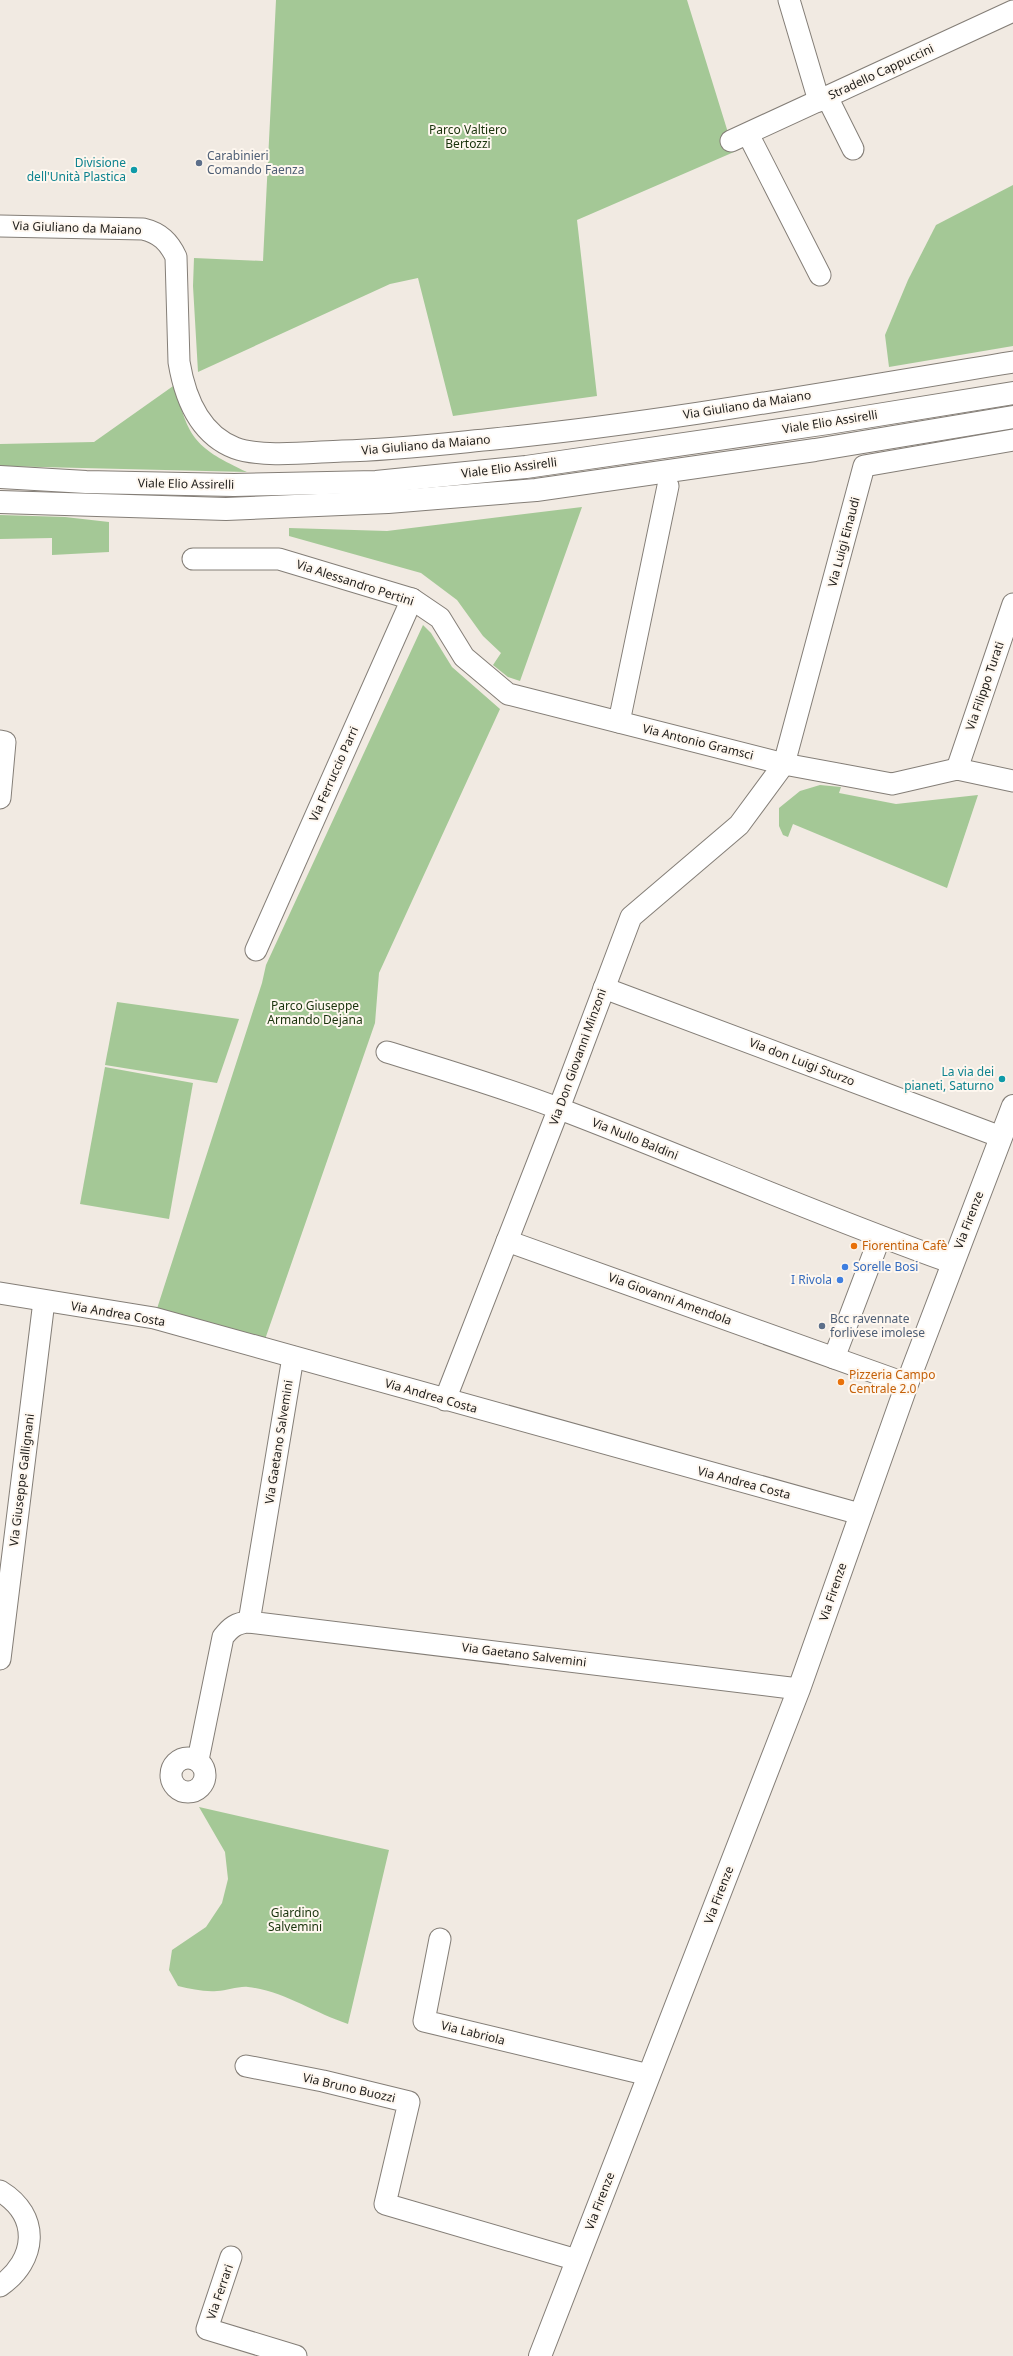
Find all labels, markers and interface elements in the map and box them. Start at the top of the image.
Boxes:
street label: Stradello Cappuccini [825,40,936,103]
park label: Parco Valtiero Bertozzi [429,121,507,152]
place label: Carabinieri Comando Faenza [207,147,305,178]
place label: Divisione dell'Unità Plastica [27,154,126,185]
marker: Carabinieri Comando Faenza [194,158,204,168]
marker: Divisione dell'Unità Plastica [129,165,139,175]
street label: Via Giuliano da Maiano [12,217,142,238]
street label: Via Giuliano da Maiano [682,386,812,423]
street label: Viale Elio Assirelli [781,406,879,437]
street label: Via Giuliano da Maiano [361,430,491,459]
street label: Viale Elio Assirelli [460,453,558,482]
street label: Viale Elio Assirelli [138,474,234,493]
street label: Via Luigi Einaudi [823,495,864,589]
street label: Via Alessandro Pertini [294,555,416,610]
street label: Via Filippo Turati [961,639,1008,733]
street label: Via Antonio Gramsci [641,720,755,764]
street label: Via Ferruccio Parri [305,724,362,824]
street label: Via Don Giovanni Minzoni [545,986,610,1128]
park label: Parco Giuseppe Armando Dejana [267,997,363,1028]
street label: Via don Luigi Sturzo [747,1034,857,1090]
place label: La via dei pianeti, Saturno [904,1063,994,1094]
marker: La via dei pianeti, Saturno [997,1074,1007,1084]
street label: Via Nullo Baldini [589,1113,681,1164]
street label: Via Firenze [950,1188,987,1251]
place label: Fiorentina Cafè [862,1237,948,1254]
marker: Fiorentina Cafè [849,1241,859,1251]
place label: Sorelle Bosi [853,1258,918,1275]
marker: Sorelle Bosi [840,1262,850,1272]
street label: Via Giovanni Amendola [606,1268,734,1329]
place label: I Rivola [791,1271,832,1288]
marker: I Rivola [835,1275,845,1285]
street label: Via Andrea Costa [70,1297,167,1330]
place label: Bcc ravennate forlivese imolese [830,1310,925,1341]
marker: Bcc ravennate forlivese imolese [817,1321,827,1331]
place label: Pizzeria Campo Centrale 2.0 [849,1366,936,1397]
street label: Via Andrea Costa [383,1374,479,1417]
marker: Pizzeria Campo Centrale 2.0 [836,1377,846,1387]
street label: Via Gaetano Salvemini [260,1379,297,1505]
street label: Via Giuseppe Gallignani [5,1413,38,1547]
street label: Via Andrea Costa [696,1462,793,1503]
street label: Via Firenze [815,1560,851,1623]
street label: Via Gaetano Salvemini [461,1638,587,1671]
street label: Via Firenze [700,1863,737,1926]
park label: Giardino Salvemini [268,1904,322,1935]
street label: Via Labriola [439,2016,507,2049]
street label: Via Bruno Buozzi [301,2069,397,2106]
street label: Via Firenze [581,2169,618,2232]
street label: Via Ferrari [202,2262,237,2322]

